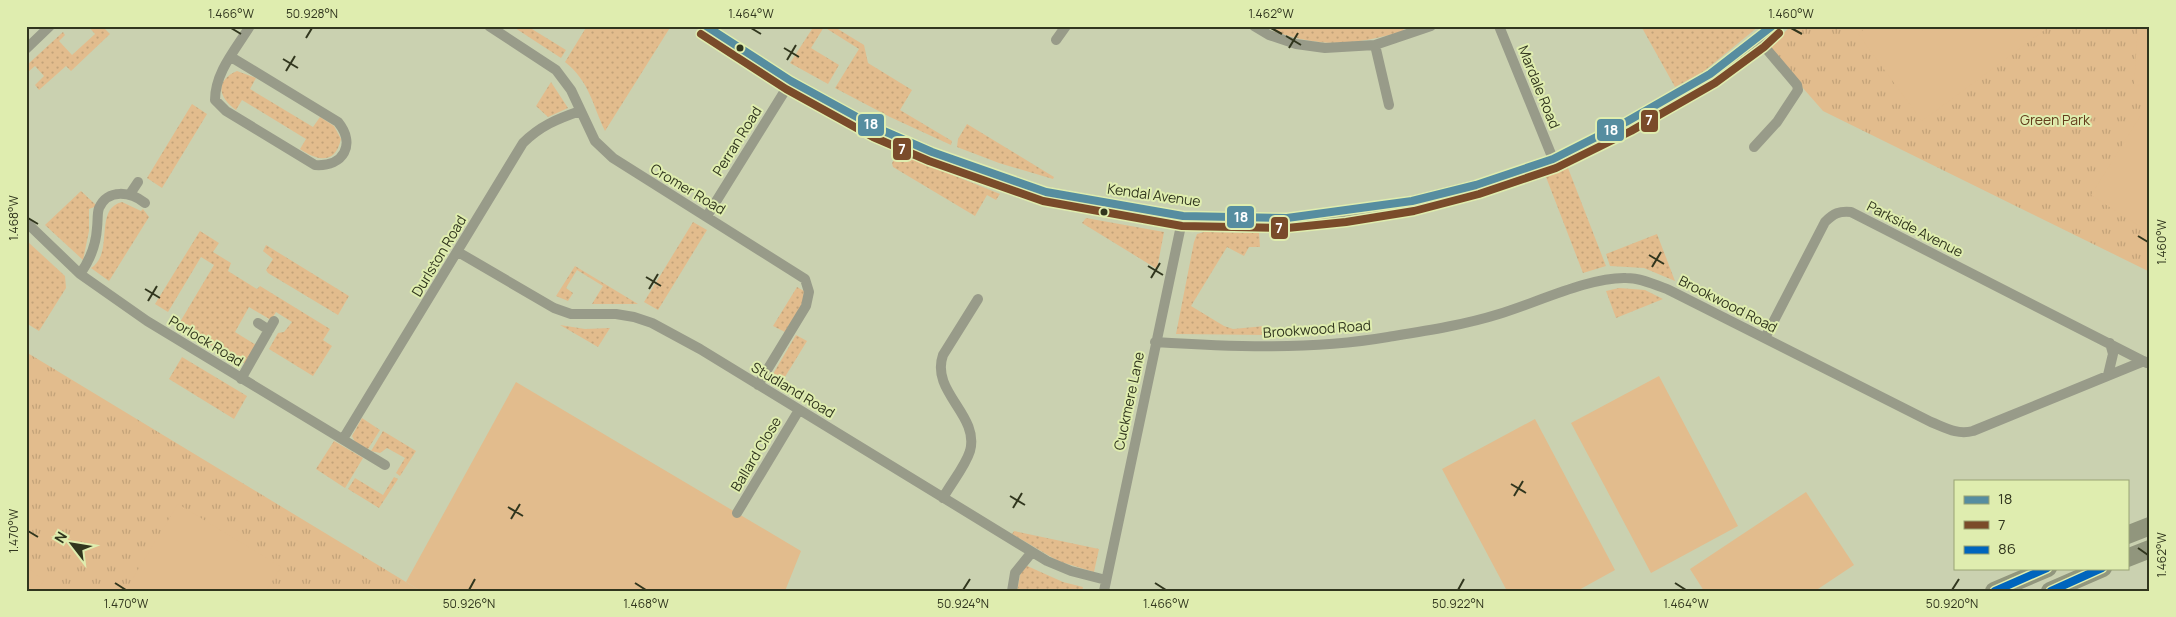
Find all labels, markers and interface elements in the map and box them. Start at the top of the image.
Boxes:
text: 1.466°W [208,5,255,22]
text: 50.928°N [286,5,338,22]
text: 1.464°W [728,5,775,22]
text: 1.462°W [1248,5,1294,22]
text: 1.460°W [1768,5,1815,22]
street label: Mardale Road [1514,42,1565,131]
unlabelled marker [735,43,745,53]
street label: Perran Road [708,102,765,179]
line badge: 7 [1640,109,1659,133]
text: 7 [1645,110,1653,129]
park label: Green Park [2020,110,2091,129]
line badge: 18 [857,113,885,137]
text: 18 [864,114,878,133]
line badge: 18 [1596,118,1625,142]
text: 18 [1604,120,1618,139]
line badge: 7 [892,137,912,161]
text: 7 [898,139,906,158]
street label: Cromer Road [647,159,729,218]
street label: Kendal Avenue [1106,179,1202,210]
text: 1.468°W [5,195,22,241]
street label: Parkside Avenue [1864,196,1967,261]
line badge: 18 [1226,205,1255,229]
unlabelled marker [1099,207,1109,217]
text: 18 [1234,207,1248,226]
street label: Durlston Road [407,212,470,300]
line badge: 7 [1270,216,1289,240]
text: 7 [1275,218,1283,237]
text: 1.460°W [2153,218,2170,265]
street label: Brookwood Road [1676,271,1781,337]
street label: Porlock Road [165,311,247,370]
street label: Brookwood Road [1262,315,1372,342]
street label: Cuckmere Lane [1109,350,1148,452]
street label: Studland Road [748,357,839,422]
street label: Ballard Close [726,413,785,495]
legend [1954,480,2128,570]
text: 18 [1998,488,2013,509]
text: 1.470°W [5,508,22,553]
text: 7 [1998,514,2006,535]
north arrow [48,520,98,570]
text: N [50,528,71,546]
text: 1.462°W [2153,532,2170,578]
text: 86 [1998,538,2016,559]
text: 1.470°W [104,595,149,612]
text: 50.926°N [443,595,495,612]
text: 1.468°W [623,595,669,612]
text: 50.924°N [937,595,989,612]
text: 1.466°W [1143,595,1190,612]
text: 50.922°N [1432,595,1484,612]
text: 1.464°W [1663,595,1710,612]
text: 50.920°N [1926,595,1978,612]

